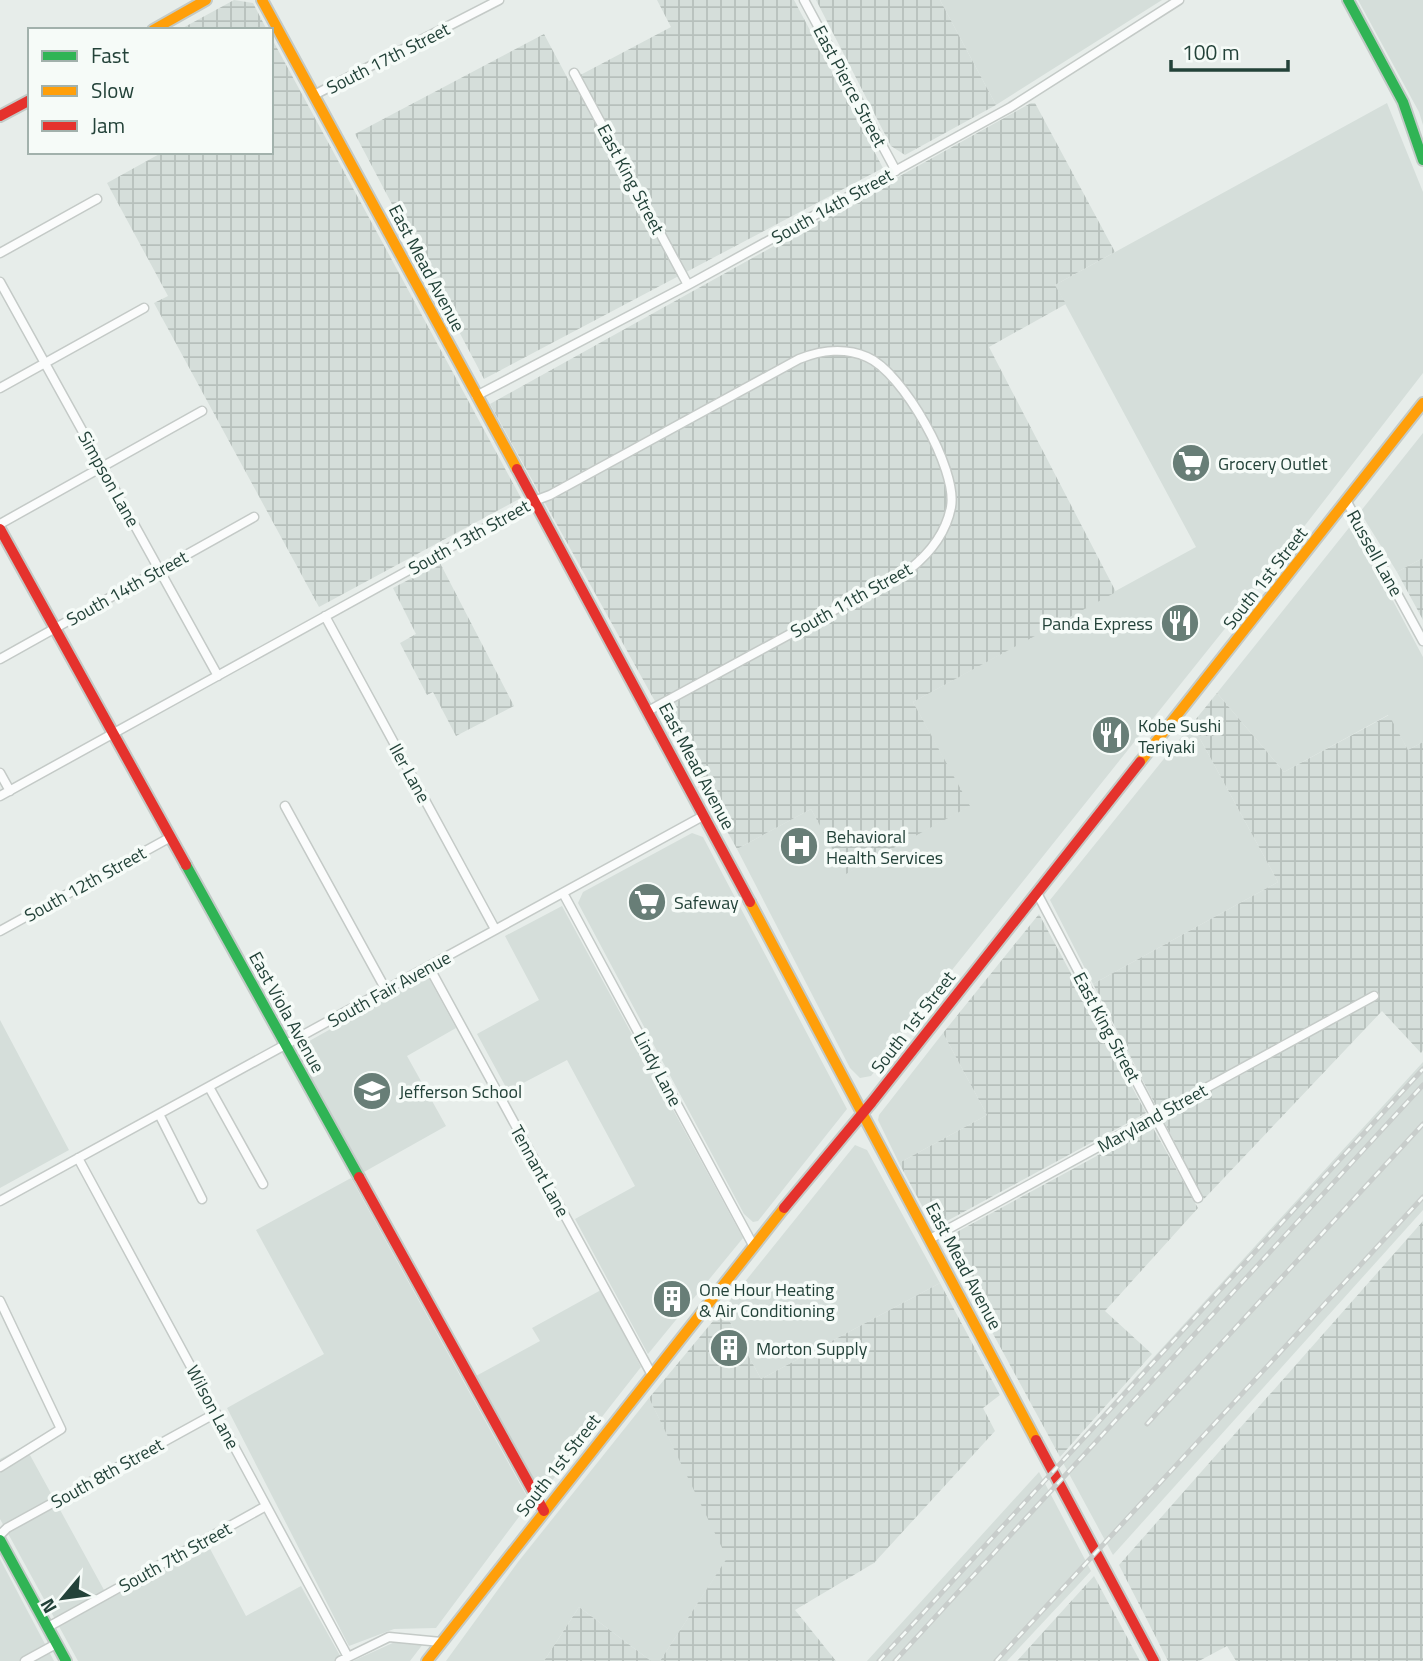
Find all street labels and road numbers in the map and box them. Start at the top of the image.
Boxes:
street label: South 17th Street [322,15,455,101]
street label: East Pierce Street [806,20,894,152]
street label: East King Street [591,119,672,239]
street label: South 14th Street [766,161,898,251]
street label: East Mead Avenue [382,200,472,336]
street label: Simpson Lane [71,426,147,532]
street label: South 13th Street [403,492,535,582]
street label: Russell Lane [1340,505,1410,601]
street label: South 1st Street [1216,520,1314,635]
street label: South 14th Street [61,543,193,633]
street label: South 11th Street [785,555,917,645]
street label: East Mead Avenue [652,698,742,834]
street label: Iler Lane [383,738,437,808]
street label: South 12th Street [19,839,151,929]
street label: South Fair Avenue [323,944,455,1034]
street label: East Viola Avenue [242,946,332,1078]
street label: South 1st Street [864,964,962,1079]
street label: East King Street [1067,967,1148,1087]
street label: Lindy Lane [627,1027,689,1111]
street label: Maryland Street [1092,1076,1212,1159]
street label: Tennant Lane [504,1120,576,1222]
street label: East Mead Avenue [919,1198,1009,1334]
street label: Wilson Lane [179,1360,247,1454]
street label: South 1st Street [509,1407,607,1522]
street label: South 8th Street [46,1431,169,1515]
street label: South 7th Street [114,1515,237,1599]

